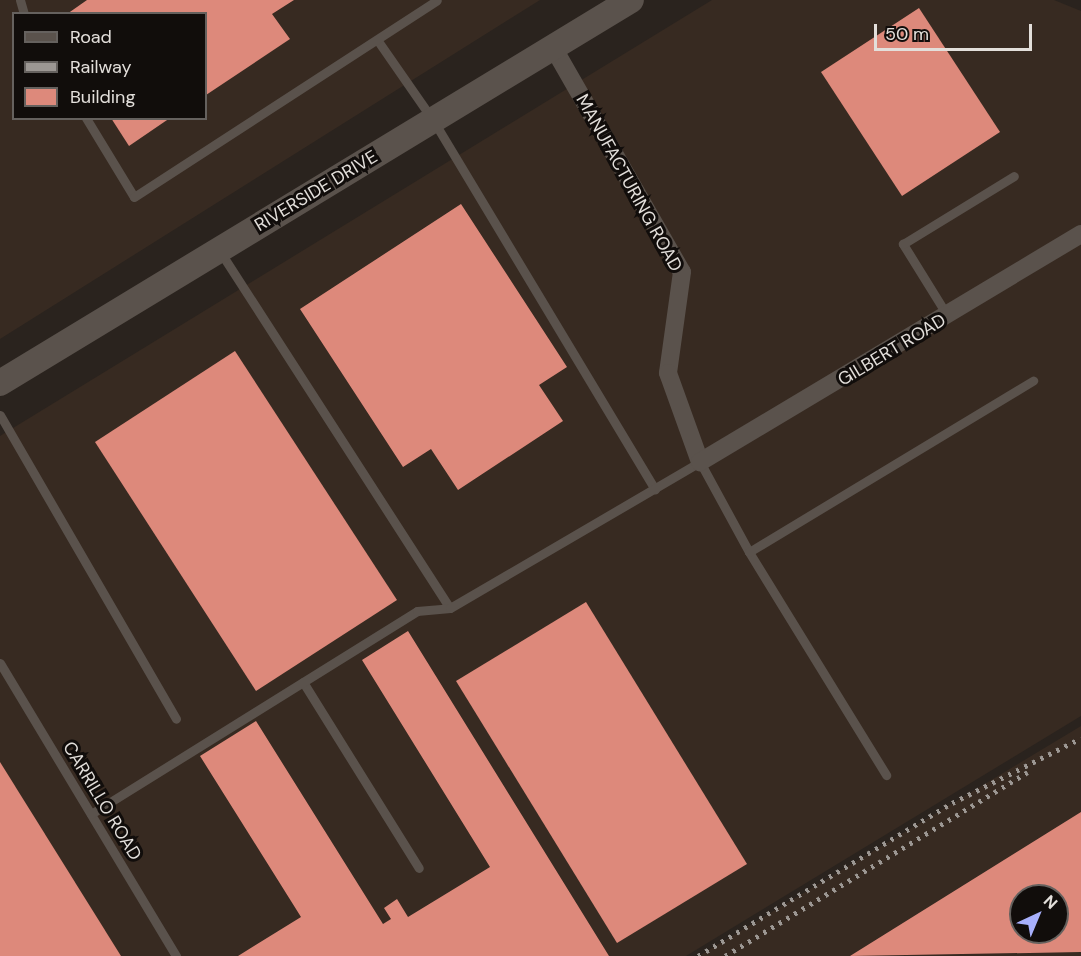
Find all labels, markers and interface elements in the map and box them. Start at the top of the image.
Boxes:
legend [12,12,207,120]
scale bar [877,12,1034,50]
text: 50 m [885,22,929,46]
text: Road [70,25,112,49]
text: Railway [70,55,132,79]
text: Building [70,85,135,109]
street label: MANUFACTURING ROAD [571,91,687,275]
street label: RIVERSIDE DRIVE [251,146,381,236]
street label: GILBERT ROAD [834,309,950,391]
street label: CARRILLO ROAD [58,738,146,864]
north arrow [1009,884,1069,944]
text: N [1039,891,1062,914]

